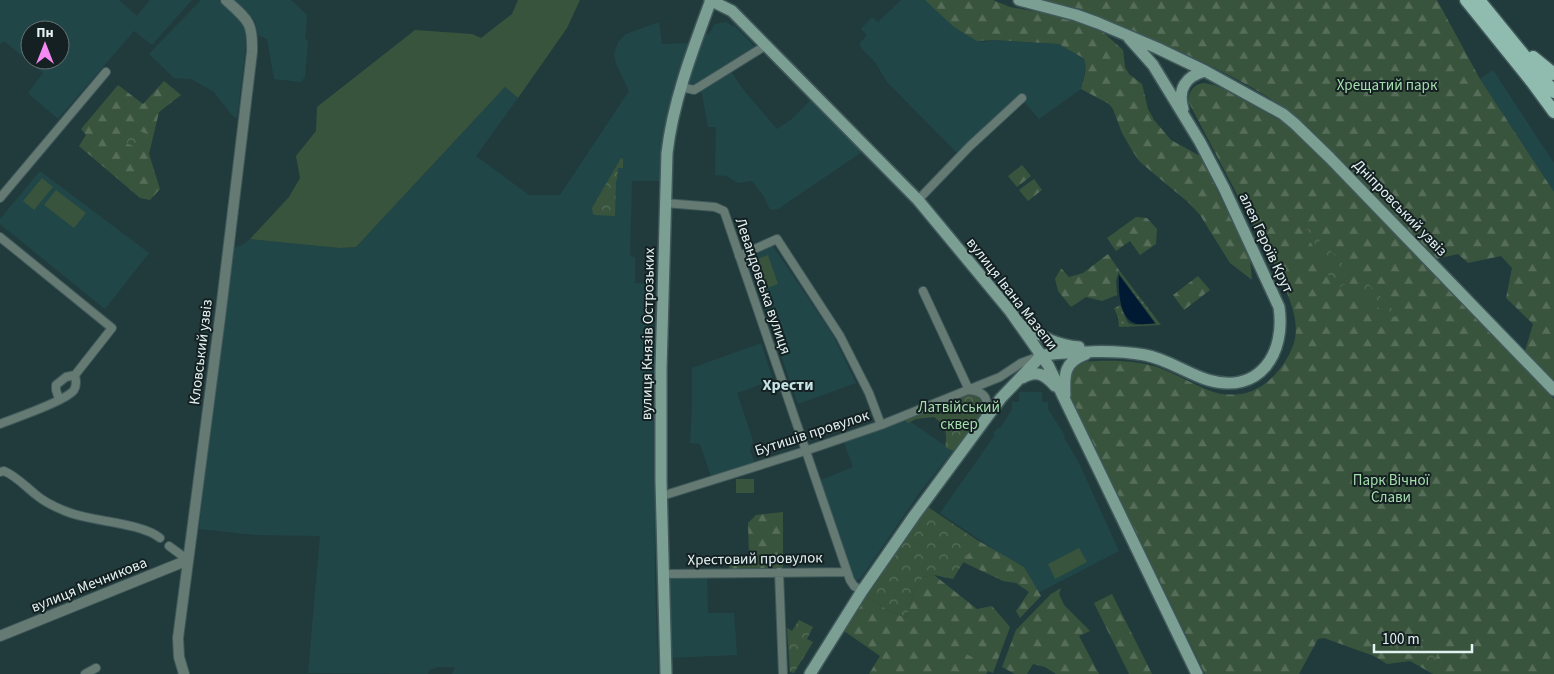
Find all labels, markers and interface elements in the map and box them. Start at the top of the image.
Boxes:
north arrow [20,20,70,70]
text: Пн [36,23,54,43]
park label: Хрещатий парк [1337,75,1438,96]
street label: Дніпровський узвіз [1348,155,1452,261]
street label: алея Героїв Крут [1234,189,1299,297]
street label: Левандовська вулиця [730,215,796,357]
street label: вулиця Івана Мазепи [961,233,1063,355]
street label: вулиця Князів Острозьких [636,247,660,420]
street label: Кловський узвіз [184,298,218,406]
district label: Хрести [762,374,814,396]
park label: Латвійський сквер [918,397,1000,435]
street label: Бутишів провулок [752,404,872,461]
park label: Парк Вічної Слави [1353,470,1431,508]
street label: Хрестовий провулок [687,547,823,571]
street label: вулиця Мечникова [28,552,150,618]
scale bar [1374,622,1472,654]
text: 100 m [1382,629,1420,650]

